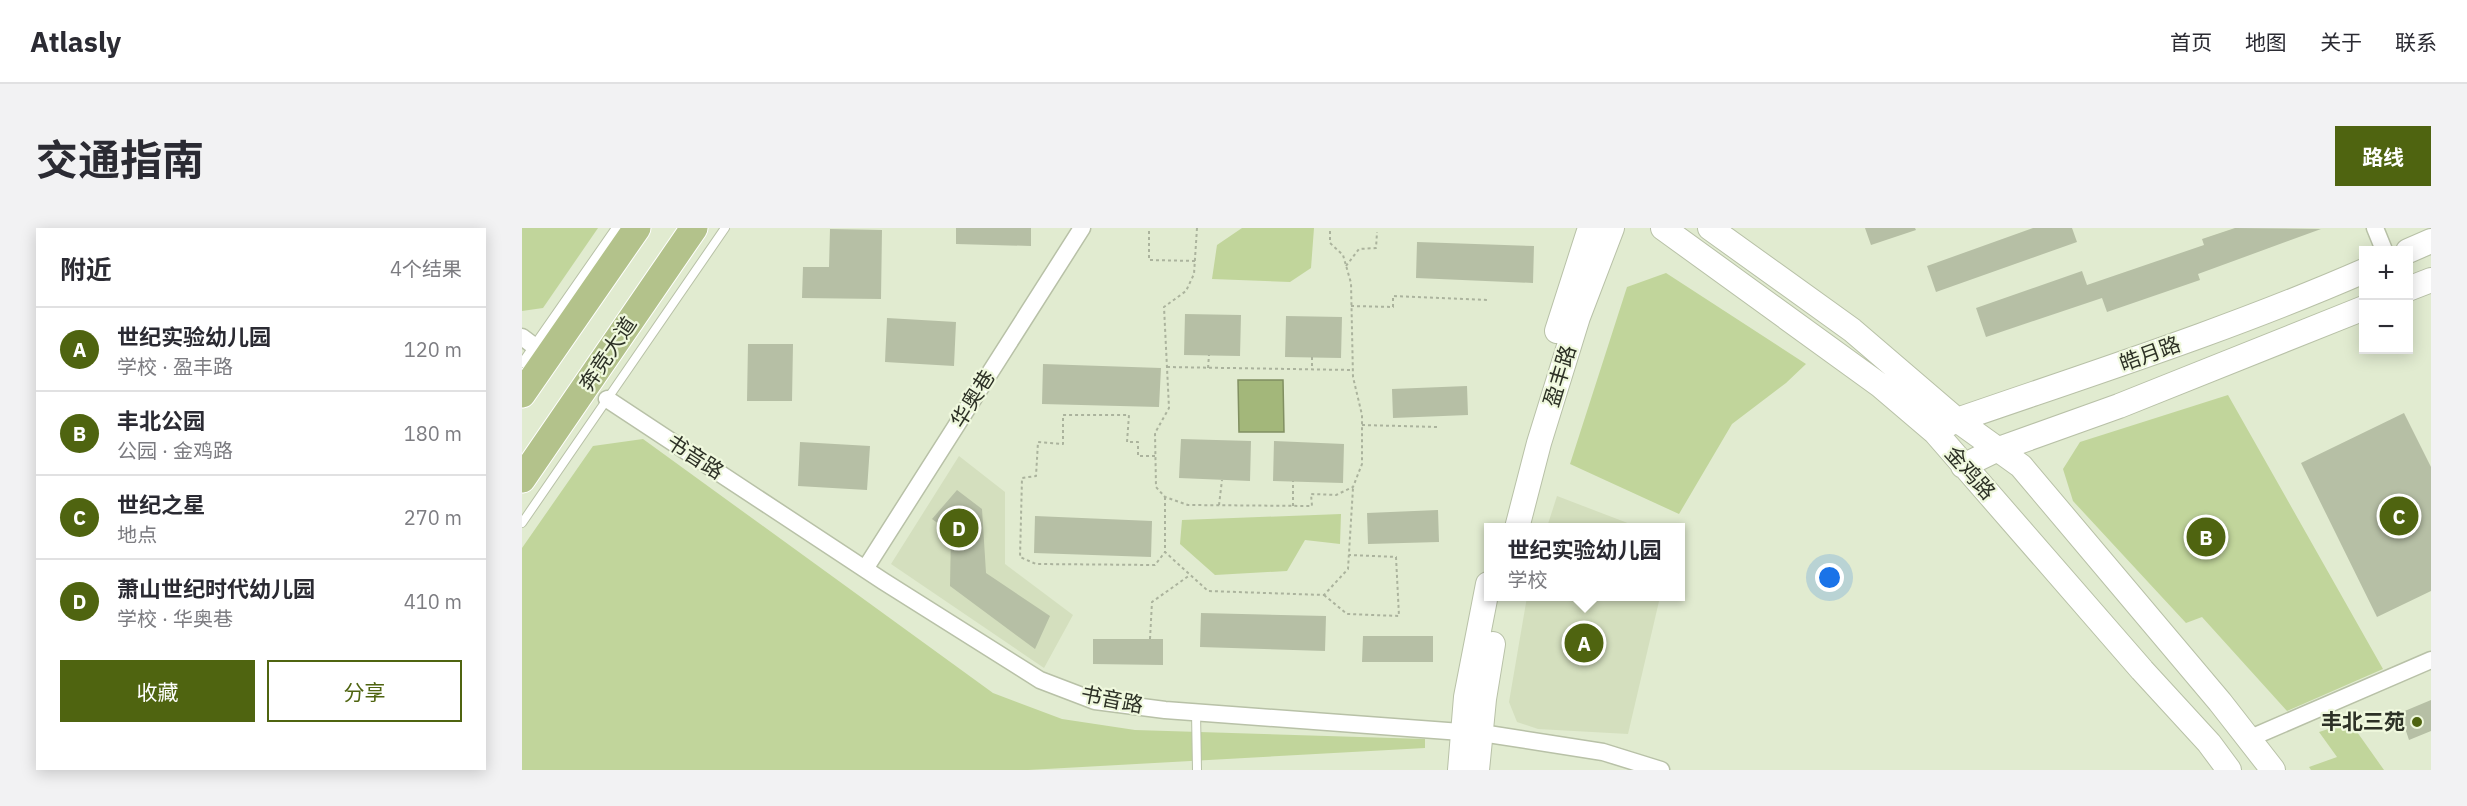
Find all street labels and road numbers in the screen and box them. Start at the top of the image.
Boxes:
street label: 奔竞大道 [572,311,642,396]
street label: 皓月路 [2115,329,2184,377]
street label: 盈丰路 [1536,341,1582,410]
street label: 华奥巷 [944,364,1001,433]
street label: 书音路 [662,427,730,485]
street label: 金鸡路 [1939,440,2002,505]
street label: 书音路 [1079,679,1146,719]

